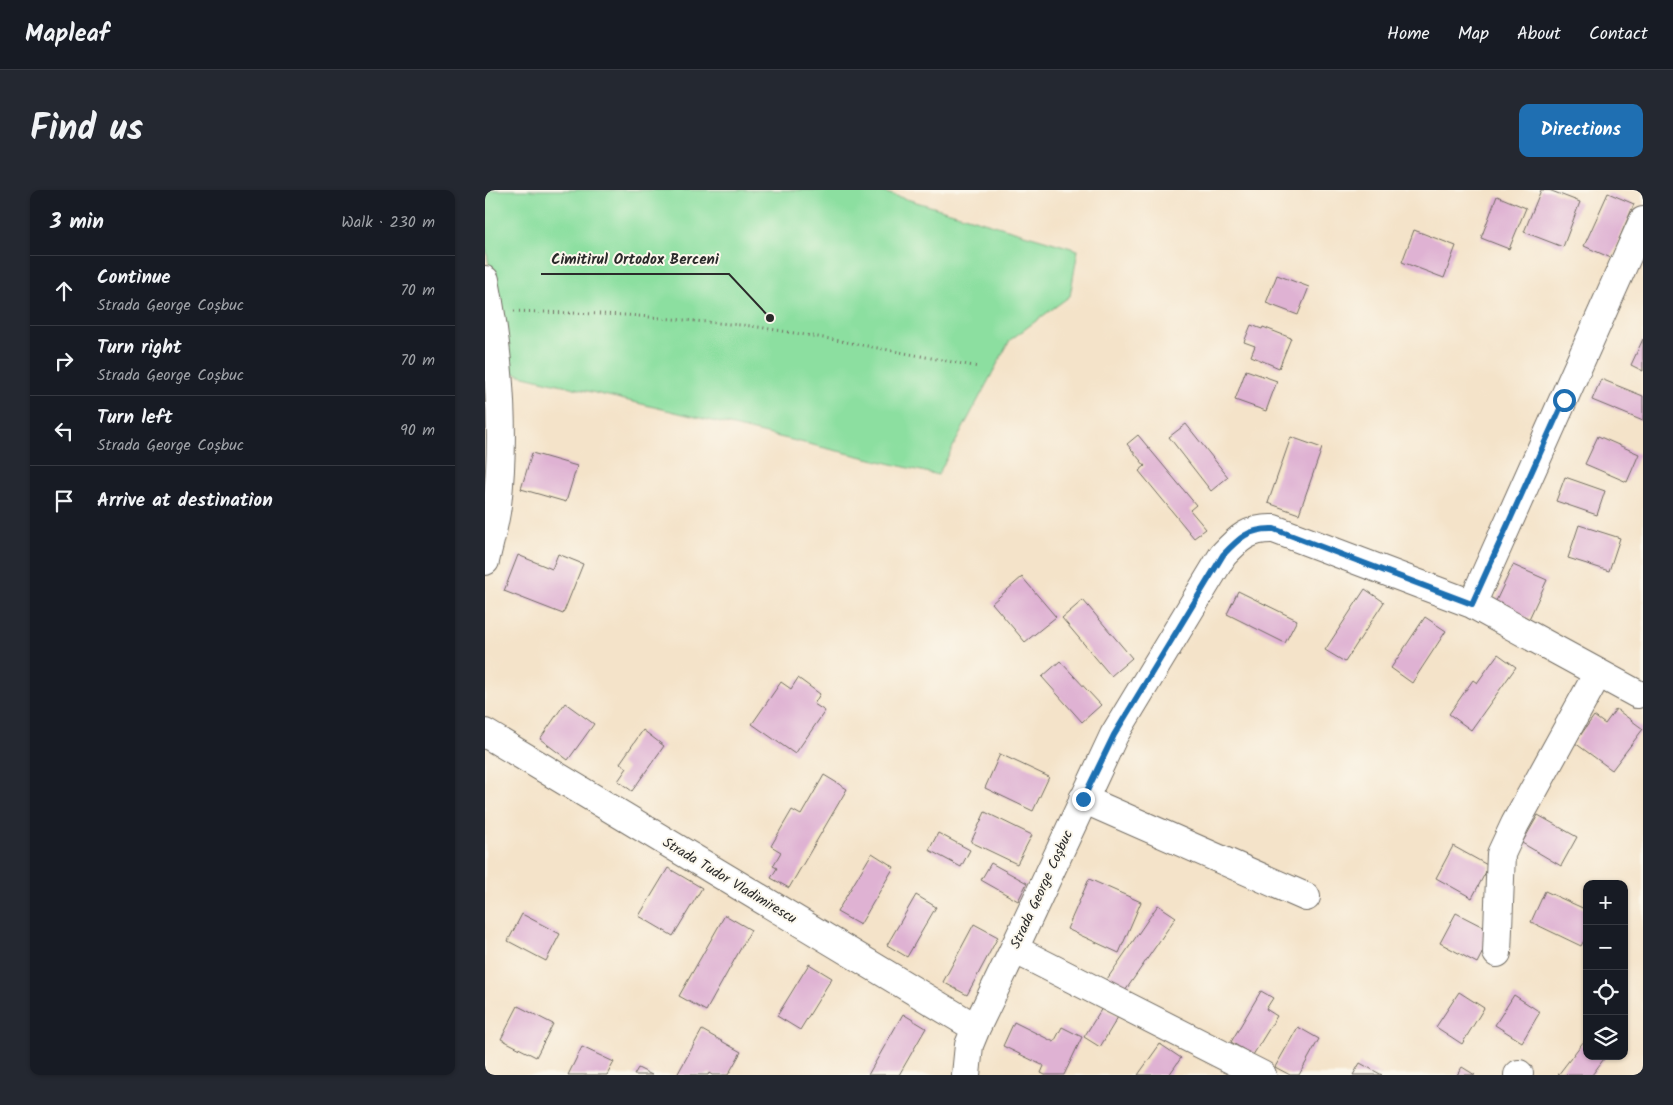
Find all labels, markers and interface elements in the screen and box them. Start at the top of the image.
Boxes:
text: Mapleaf [25,15,109,54]
text: Home [1387,20,1430,49]
text: Map [1458,20,1489,49]
text: About [1517,20,1561,49]
text: Contact [1589,20,1648,49]
text: Find us [30,102,143,158]
button: Directions [1519,104,1643,157]
text: 3 min [50,206,104,239]
text: Walk · 230 m [341,210,435,235]
callout: Cimitirul Ortodox Berceni [541,244,729,274]
text: Cimitirul Ortodox Berceni [551,248,720,272]
text: Continue [97,263,170,293]
icon: ahead [50,277,78,305]
text: 70 m [400,278,435,303]
text: Strada George Coșbuc [97,293,244,318]
text: Turn right [97,333,182,363]
icon: right [50,347,78,375]
text: 70 m [400,348,435,373]
text: Strada George Coșbuc [97,363,244,388]
route start [1553,389,1576,412]
text: Turn left [97,403,172,433]
icon: left [50,417,78,445]
text: 90 m [400,418,435,443]
text: Strada George Coșbuc [97,433,244,458]
text: Arrive at destination [97,486,273,516]
icon: arrive [50,487,78,515]
route end [1072,788,1095,811]
street label: Strada George Coșbuc [1005,826,1079,952]
street label: Strada Tudor Vladimirescu [658,832,801,930]
map controls [1583,880,1628,1060]
button: + [1583,880,1628,925]
button: − [1583,925,1628,970]
button: locate [1583,970,1628,1015]
button: layers [1583,1015,1628,1060]

